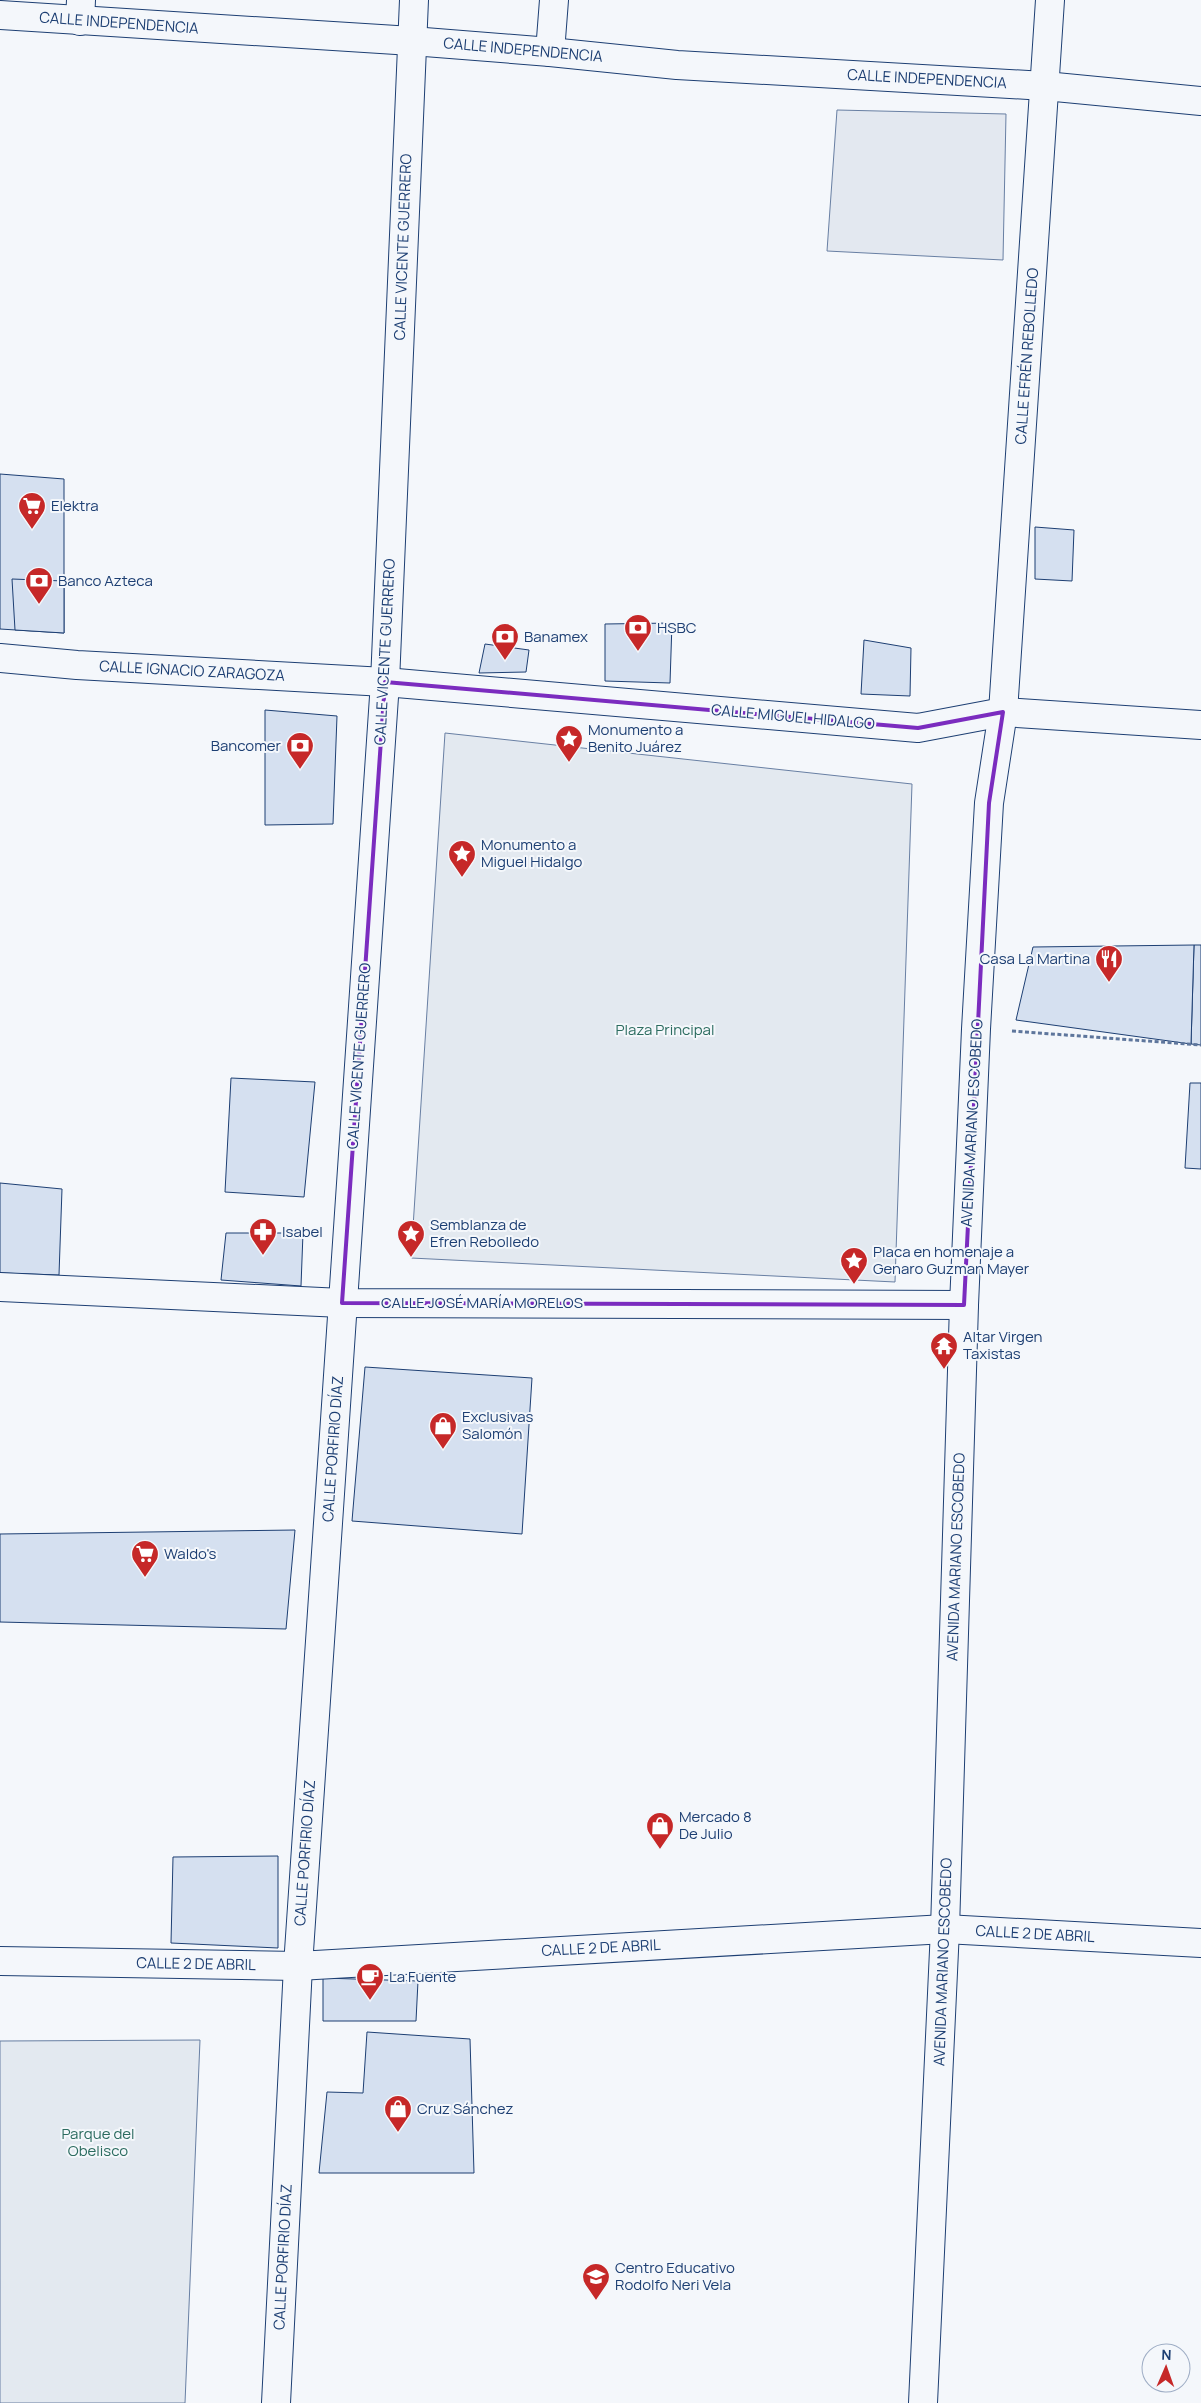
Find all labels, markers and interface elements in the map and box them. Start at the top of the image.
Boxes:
street label: CALLE INDEPENDENCIA [39,6,200,39]
street label: CALLE INDEPENDENCIA [443,32,604,67]
street label: CALLE INDEPENDENCIA [847,64,1008,93]
street label: CALLE VICENTE GUERRERO [389,153,416,341]
street label: CALLE EFRÉN REBOLLEDO [1010,267,1043,445]
supermarket icon: Elektra [17,491,47,530]
place label: Elektra [51,495,99,516]
street label: CALLE VICENTE GUERRERO [369,558,400,746]
bank icon: Banco Azteca [24,566,54,605]
place label: Banco Azteca [58,570,153,591]
bank icon: HSBC [623,613,653,652]
place label: HSBC [657,617,697,638]
bank icon: Banamex [490,622,520,661]
place label: Banamex [524,626,588,647]
street label: CALLE IGNACIO ZARAGOZA [99,655,286,686]
street label: CALLE MIGUEL HIDALGO [710,699,876,734]
place label: Monumento a Benito Juárez [588,719,683,757]
place icon: Monumento a Benito Juárez [554,724,584,763]
bank icon: Bancomer [285,731,315,770]
place label: Bancomer [211,735,282,756]
place label: Monumento a Miguel Hidalgo [481,834,583,872]
place icon: Monumento a Miguel Hidalgo [447,839,477,878]
restaurant icon: Casa La Martina [1094,944,1124,983]
place label: Casa La Martina [980,948,1090,969]
street label: CALLE VICENTE GUERRERO [342,962,376,1150]
street label: AVENIDA MARIANO ESCOBEDO [956,1018,987,1228]
park label: Plaza Principal [616,1019,714,1040]
place label: Semblanza de Efren Rebolledo [430,1214,539,1252]
pharmacy icon: Isabel [248,1217,278,1256]
place icon: Semblanza de Efren Rebolledo [396,1219,426,1258]
place label: Isabel [282,1221,323,1242]
place label: Placa en homenaje a Genaro Guzman Mayer [873,1241,1030,1279]
place icon: Placa en homenaje a Genaro Guzman Mayer [839,1246,869,1285]
street label: CALLE JOSÉ MARÍA MORELOS [381,1292,583,1313]
place label: Altar Virgen Taxistas [963,1326,1043,1364]
temple icon: Altar Virgen Taxistas [929,1331,959,1370]
street label: CALLE PORFIRIO DÍAZ [317,1375,348,1523]
place label: Exclusivas Salomón [462,1406,534,1444]
shop icon: Exclusivas Salomón [428,1411,458,1450]
street label: AVENIDA MARIANO ESCOBEDO [941,1452,970,1662]
supermarket icon: Waldo's [130,1539,160,1578]
place label: Waldo's [164,1543,217,1564]
street label: CALLE PORFIRIO DÍAZ [289,1779,320,1927]
place label: Mercado 8 De Julio [679,1806,752,1844]
shop icon: Mercado 8 De Julio [645,1811,675,1850]
street label: AVENIDA MARIANO ESCOBEDO [928,1857,957,2067]
street label: CALLE 2 DE ABRIL [975,1920,1095,1947]
street label: CALLE 2 DE ABRIL [541,1934,661,1961]
street label: CALLE 2 DE ABRIL [136,1952,256,1975]
cafe icon: La Fuente [355,1962,385,2001]
place label: La Fuente [389,1966,457,1987]
shop icon: Cruz Sánchez [383,2094,413,2133]
place label: Cruz Sánchez [417,2098,513,2119]
park label: Parque del Obelisco [61,2123,135,2161]
street label: CALLE PORFIRIO DÍAZ [268,2183,297,2331]
place label: Centro Educativo Rodolfo Neri Vela [615,2257,735,2295]
school or university icon: Centro Educativo Rodolfo Neri Vela [581,2262,611,2301]
north arrow [1141,2343,1191,2393]
text: N [1161,2345,1172,2364]

